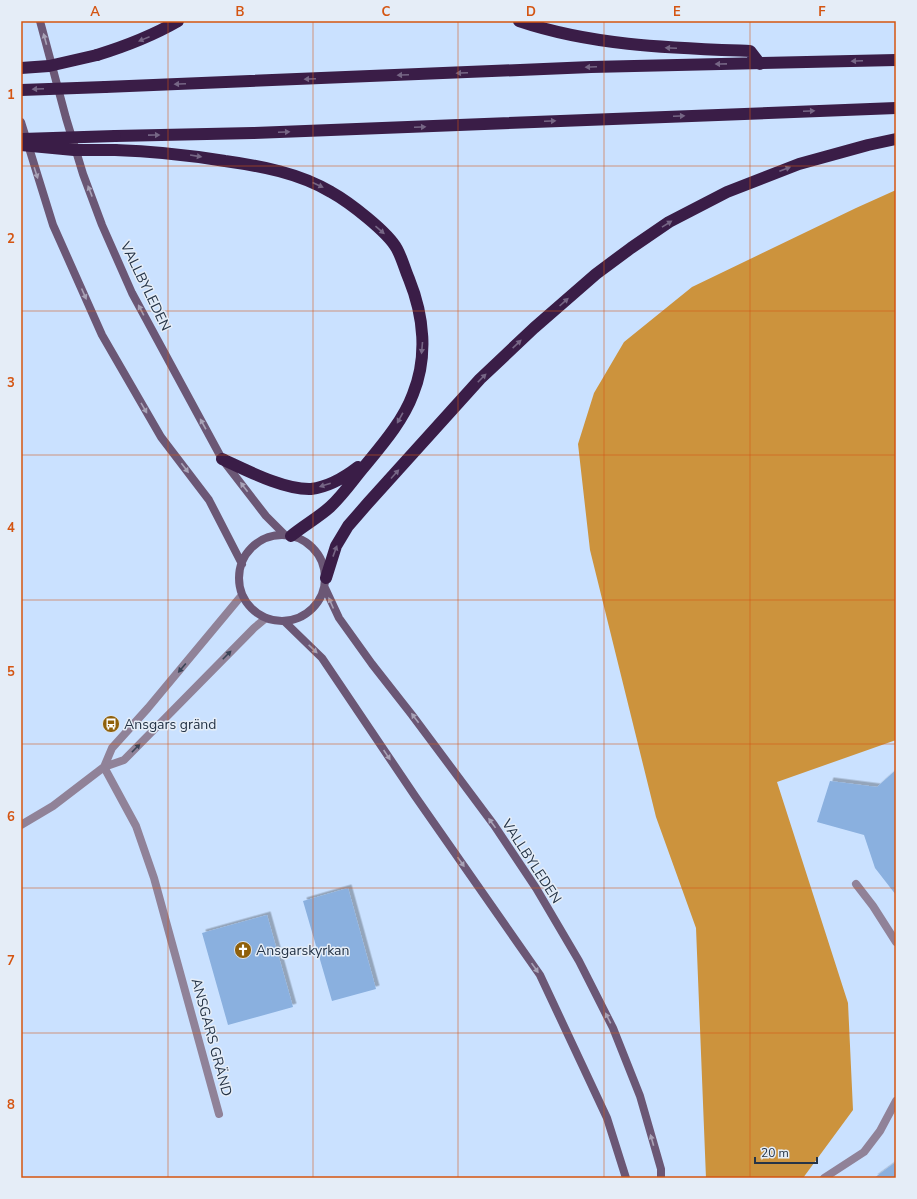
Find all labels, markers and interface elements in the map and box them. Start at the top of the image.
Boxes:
text: A [90,3,100,21]
text: B [236,3,245,21]
text: C [382,3,391,21]
text: D [526,3,536,21]
text: E [673,3,681,21]
text: F [818,3,826,21]
one-way arrow [42,33,48,45]
one-way arrow [137,36,149,42]
one-way arrow [665,44,677,51]
one-way arrow [850,58,863,64]
one-way arrow [715,61,727,68]
one-way arrow [585,64,597,71]
one-way arrow [455,70,468,76]
one-way arrow [397,72,409,79]
one-way arrow [303,76,316,82]
one-way arrow [173,81,186,87]
one-way arrow [32,85,44,92]
text: 1 [7,86,15,104]
one-way arrow [803,108,816,114]
one-way arrow [673,113,686,119]
one-way arrow [544,118,556,125]
one-way arrow [414,123,426,130]
one-way arrow [278,129,291,135]
one-way arrow [148,132,161,138]
one-way arrow [189,153,202,159]
one-way arrow [779,166,791,172]
one-way arrow [33,167,39,179]
one-way arrow [312,182,324,188]
one-way arrow [86,184,92,196]
one-way arrow [661,220,673,227]
one-way arrow [374,225,385,234]
text: 2 [7,230,15,248]
street label: VALLBYLEDEN [115,238,175,334]
one-way arrow [81,288,87,299]
one-way arrow [559,298,568,307]
one-way arrow [138,304,144,316]
one-way arrow [512,339,522,349]
one-way arrow [419,342,426,354]
one-way arrow [477,373,487,382]
text: 3 [7,374,15,392]
one-way arrow [141,403,148,414]
one-way arrow [397,412,403,424]
one-way arrow [200,419,206,430]
one-way arrow [180,463,188,473]
one-way arrow [390,469,399,479]
one-way arrow [240,482,248,493]
one-way arrow [319,482,331,488]
text: 4 [7,519,15,537]
one-way arrow [332,544,338,556]
one-way arrow [328,598,334,609]
one-way arrow [308,644,318,653]
one-way arrow [223,650,232,660]
text: 5 [7,663,15,681]
one-way arrow [177,663,186,674]
one-way arrow [410,712,419,723]
bus stop icon: Ansgars gränd [101,714,121,734]
place label: Ansgars gränd [124,715,216,734]
one-way arrow [131,743,141,753]
one-way arrow [384,749,391,761]
text: 6 [7,808,15,826]
street label: VALLBYLEDEN [497,815,566,907]
one-way arrow [488,817,496,828]
one-way arrow [457,856,465,867]
church icon: Ansgarskyrkan [233,940,253,960]
place label: Ansgarskyrkan [256,941,349,960]
text: 7 [7,952,15,970]
one-way arrow [531,963,539,974]
street label: ANSGARS GRÄND [187,976,236,1098]
one-way arrow [605,1012,611,1024]
text: 8 [7,1096,15,1114]
one-way arrow [649,1134,655,1146]
scale bar [755,1139,817,1165]
text: 20 m [761,1145,789,1161]

